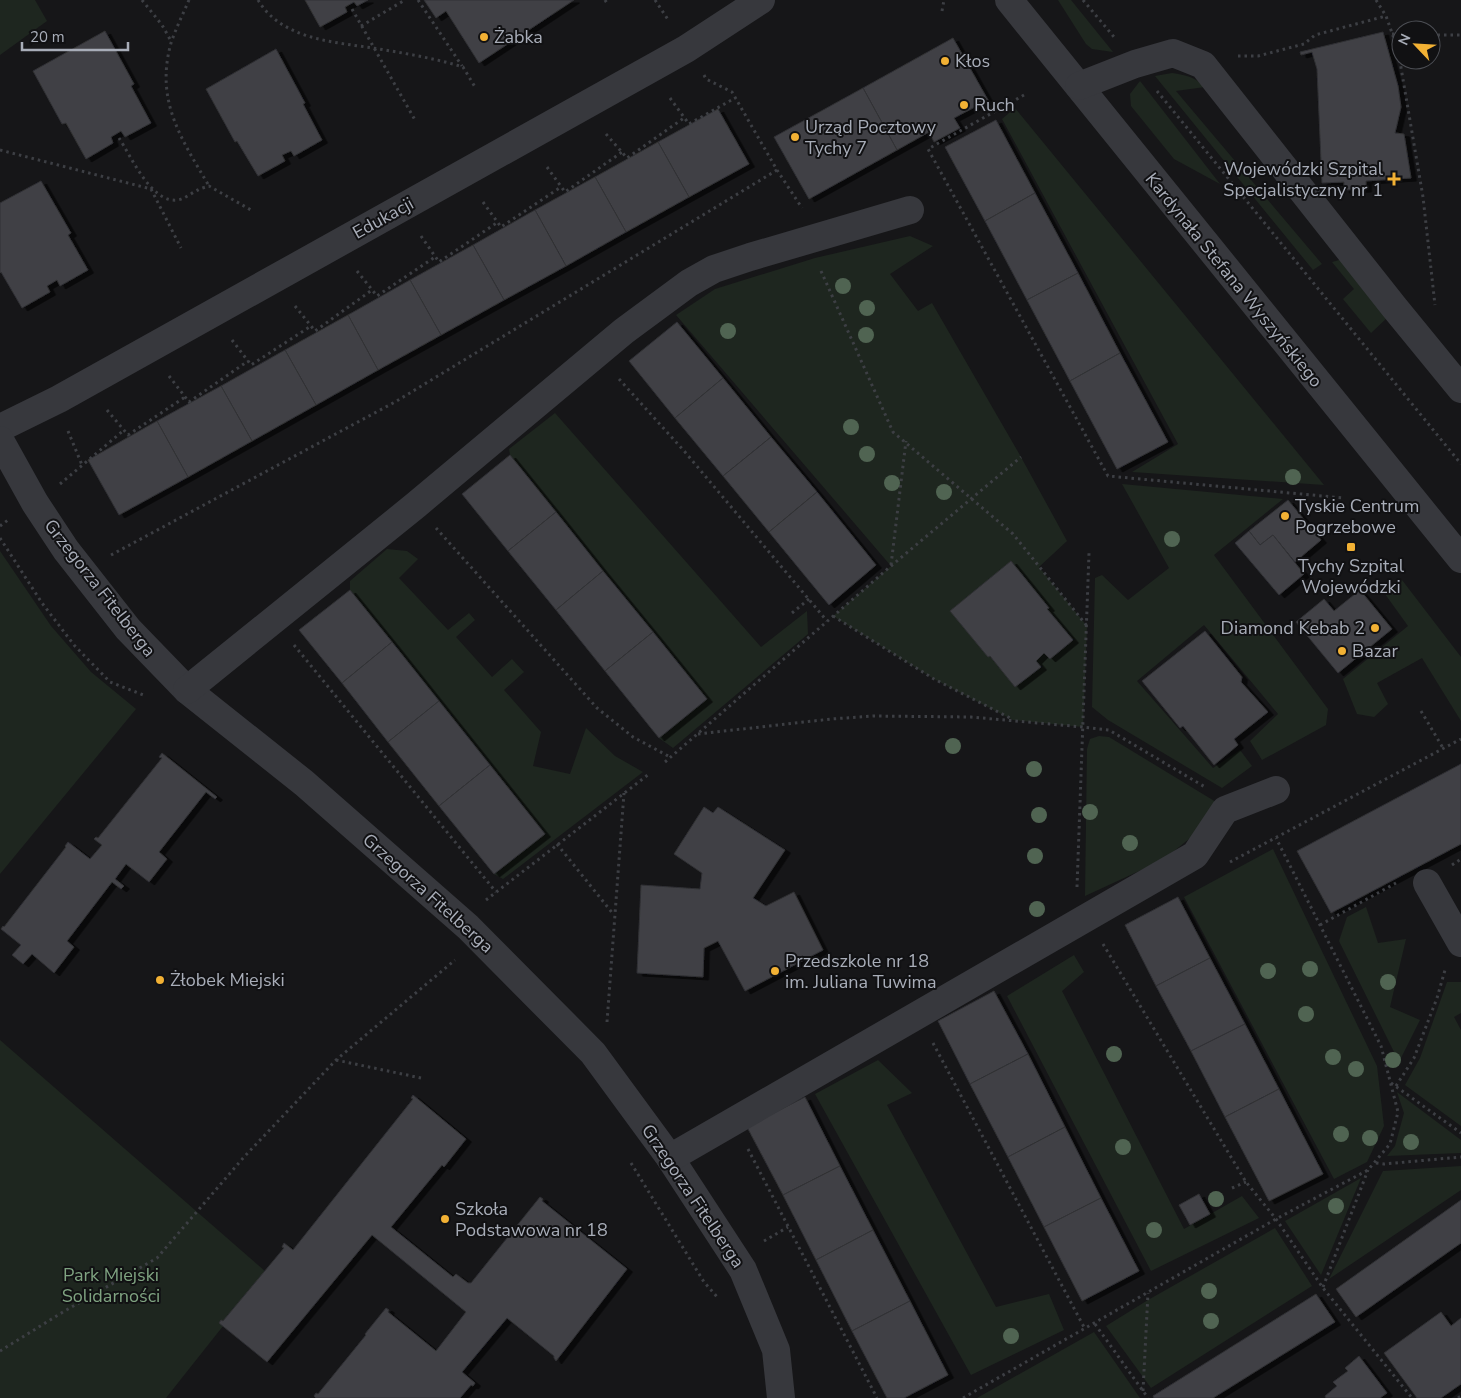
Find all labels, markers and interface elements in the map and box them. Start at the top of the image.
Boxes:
scale bar [22,20,129,52]
north arrow [1391,20,1441,70]
place label: Żabka [494,25,543,49]
text: 20 m [30,27,65,47]
marker: Żabka [478,31,490,43]
text: N [1394,31,1415,48]
place label: Kłos [955,49,990,73]
marker: Kłos [939,55,951,67]
place label: Ruch [974,93,1015,117]
marker: Ruch [958,99,970,111]
place label: Urząd Pocztowy Tychy 7 [805,115,937,160]
marker: Urząd Pocztowy Tychy 7 [789,131,801,143]
place label: Wojewódzki Szpital Specjalistyczny nr 1 [1223,157,1384,202]
street label: Kardynała Stefana Wyszyńskiego [1140,168,1328,392]
marker: Wojewódzki Szpital Specjalistyczny nr 1 [1387,172,1401,186]
street label: Edukacji [348,191,418,245]
place label: Tyskie Centrum Pogrzebowe [1295,494,1419,539]
marker: Tyskie Centrum Pogrzebowe [1279,510,1291,522]
street label: Grzegorza Fitelberga [39,514,161,662]
marker: Tychy Szpital Wojewódzki [1345,541,1357,553]
place label: Tychy Szpital Wojewódzki [1298,554,1405,599]
place label: Diamond Kebab 2 [1221,616,1365,640]
marker: Diamond Kebab 2 [1369,622,1381,634]
place label: Bazar [1352,639,1398,663]
marker: Bazar [1336,645,1348,657]
street label: Grzegorza Fitelberga [357,828,499,958]
place label: Przedszkole nr 18 im. Juliana Tuwima [785,949,937,994]
marker: Przedszkole nr 18 im. Juliana Tuwima [769,965,781,977]
place label: Żłobek Miejski [170,968,285,992]
marker: Żłobek Miejski [154,974,166,986]
street label: Grzegorza Fitelberga [636,1120,750,1272]
place label: Szkoła Podstawowa nr 18 [455,1197,608,1242]
marker: Szkoła Podstawowa nr 18 [439,1213,451,1225]
park label: Park Miejski Solidarności [62,1263,160,1308]

